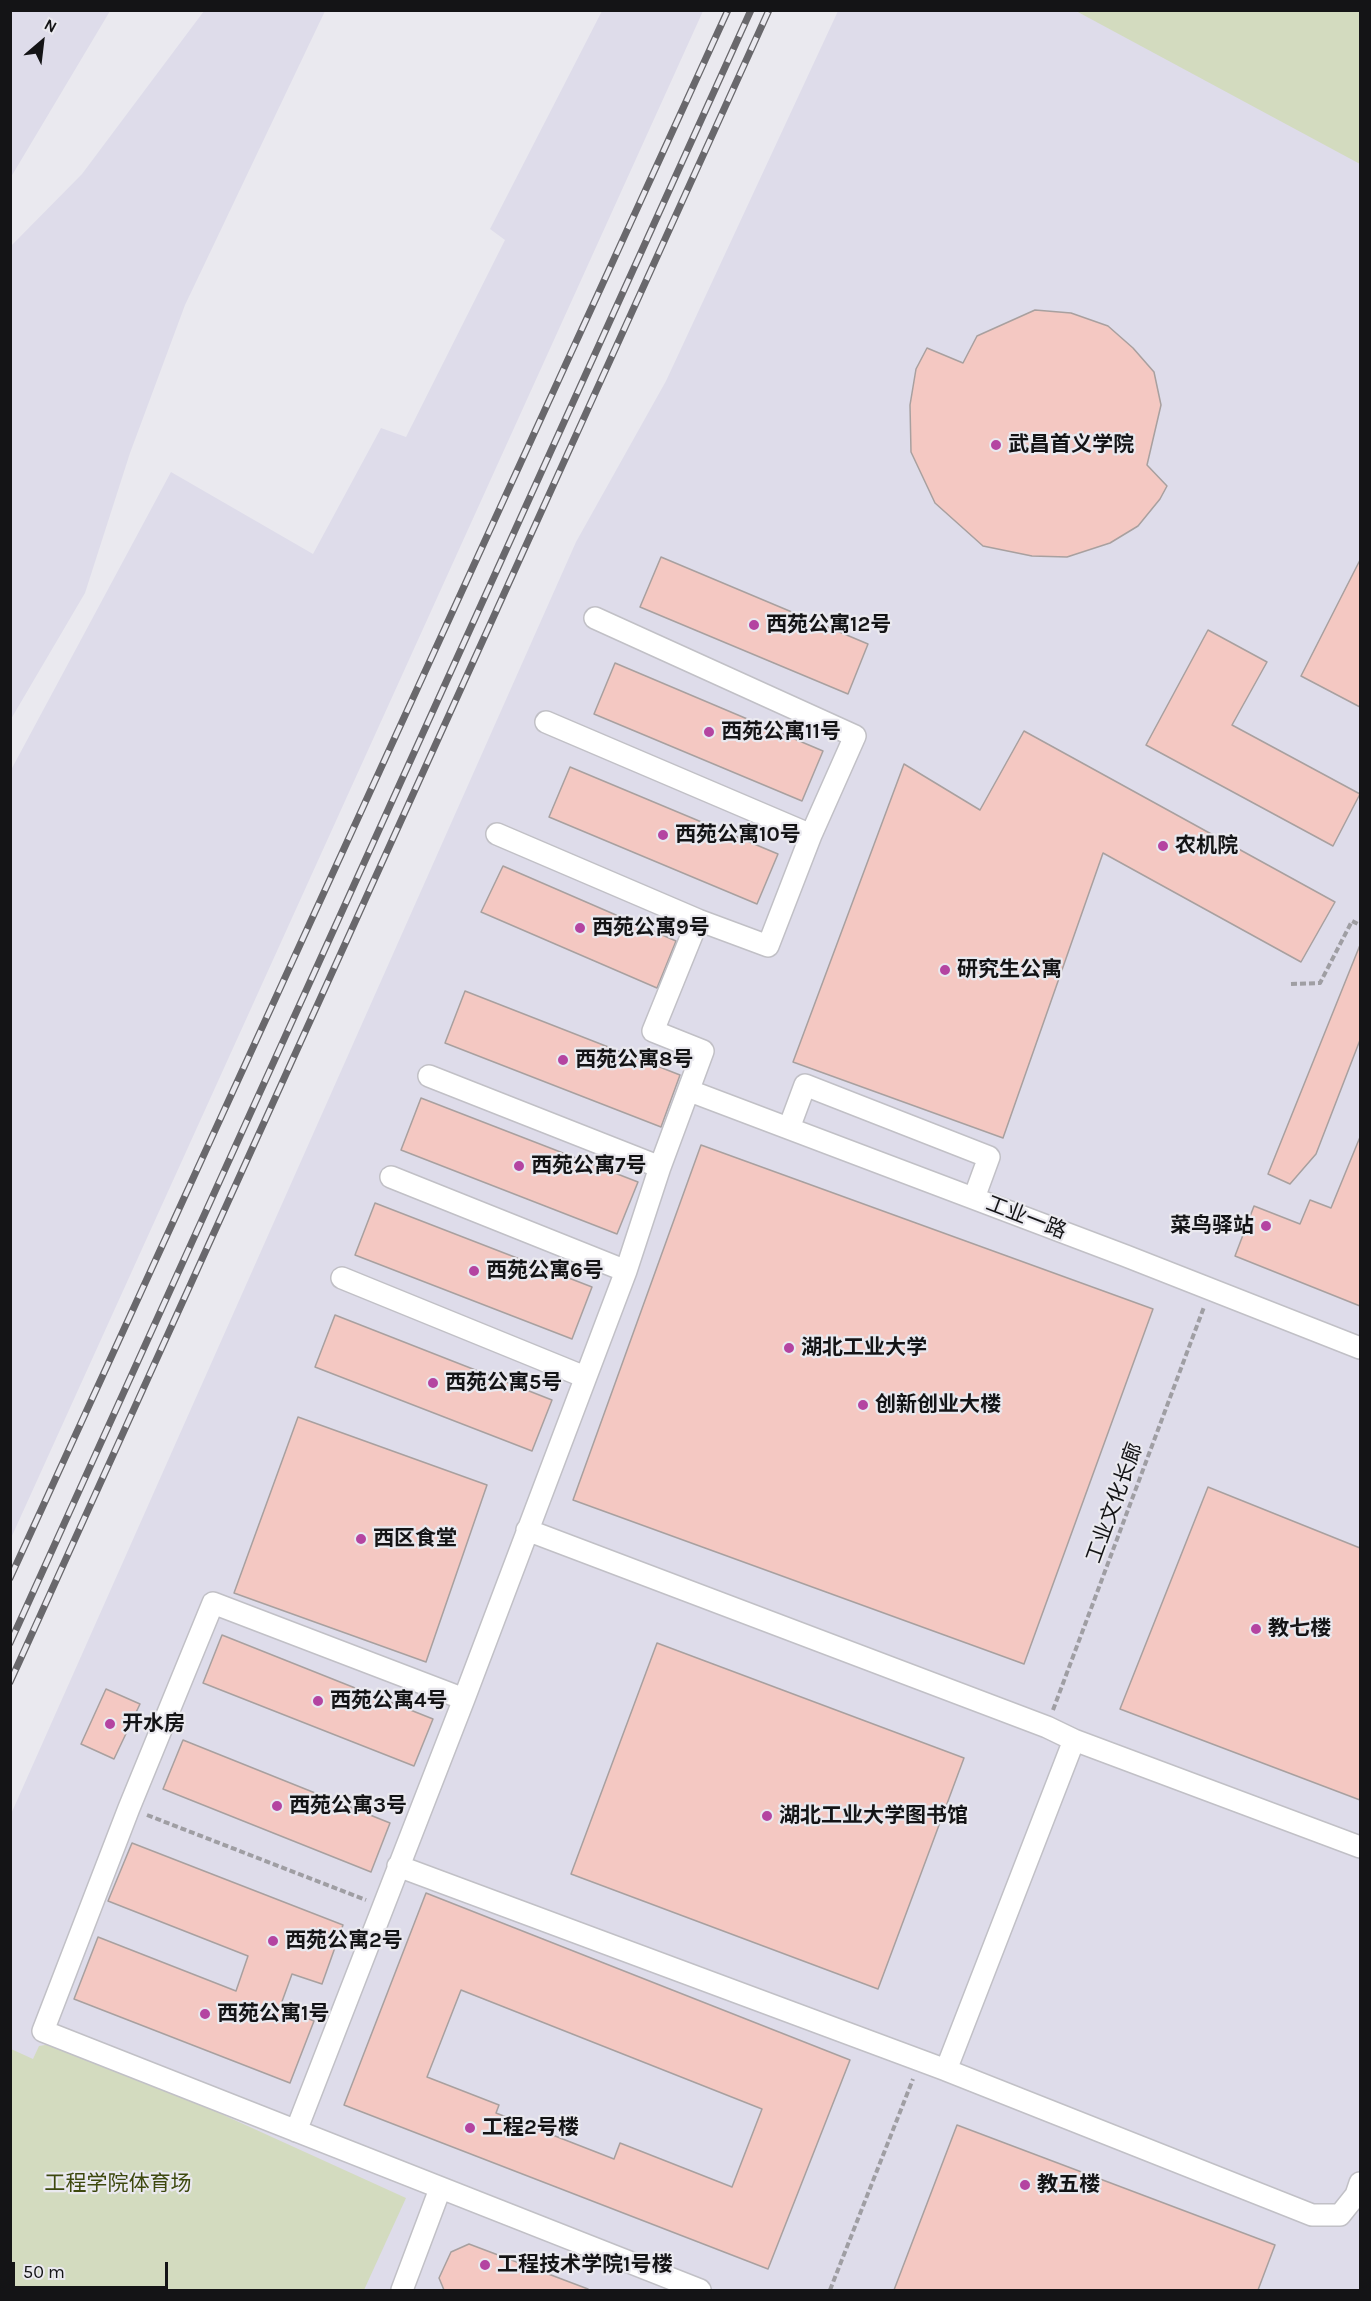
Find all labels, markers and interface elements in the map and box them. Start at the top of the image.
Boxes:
north arrow [12,12,72,72]
text: N [41,15,60,37]
place label: 武昌首义学院 [1008,432,1134,458]
marker: 武昌首义学院 [989,438,1003,452]
place label: 西苑公寓12号 [766,612,891,638]
marker: 西苑公寓12号 [747,618,761,632]
place label: 西苑公寓11号 [721,719,841,745]
marker: 西苑公寓11号 [702,725,716,739]
place label: 西苑公寓10号 [675,822,801,848]
marker: 西苑公寓10号 [656,828,670,842]
place label: 农机院 [1175,833,1238,859]
marker: 农机院 [1156,839,1170,853]
place label: 西苑公寓9号 [592,915,710,941]
marker: 西苑公寓9号 [573,921,587,935]
place label: 研究生公寓 [957,957,1062,983]
marker: 研究生公寓 [938,963,952,977]
place label: 西苑公寓8号 [575,1047,694,1073]
marker: 西苑公寓8号 [556,1053,570,1067]
place label: 西苑公寓7号 [531,1153,646,1179]
marker: 西苑公寓7号 [512,1159,526,1173]
street label: 工业一路 [982,1191,1070,1245]
place label: 菜鸟驿站 [1170,1213,1254,1239]
marker: 菜鸟驿站 [1259,1219,1273,1233]
place label: 西苑公寓6号 [486,1258,604,1284]
marker: 西苑公寓6号 [467,1264,481,1278]
place label: 湖北工业大学 [801,1335,927,1361]
marker: 湖北工业大学 [782,1341,796,1355]
place label: 西苑公寓5号 [445,1370,562,1396]
marker: 西苑公寓5号 [426,1376,440,1390]
place label: 创新创业大楼 [875,1392,1001,1418]
marker: 创新创业大楼 [856,1398,870,1412]
street label: 工业文化长廊 [1082,1439,1148,1567]
place label: 西区食堂 [373,1526,457,1552]
marker: 西区食堂 [354,1532,368,1546]
place label: 教七楼 [1268,1616,1331,1642]
marker: 教七楼 [1249,1622,1263,1636]
place label: 西苑公寓4号 [330,1688,447,1714]
marker: 西苑公寓4号 [311,1694,325,1708]
place label: 开水房 [122,1711,185,1737]
marker: 开水房 [103,1717,117,1731]
place label: 西苑公寓3号 [289,1793,407,1819]
marker: 西苑公寓3号 [270,1799,284,1813]
place label: 湖北工业大学图书馆 [779,1803,968,1829]
marker: 湖北工业大学图书馆 [760,1809,774,1823]
place label: 西苑公寓2号 [285,1928,403,1954]
marker: 西苑公寓2号 [266,1934,280,1948]
place label: 西苑公寓1号 [217,2001,329,2027]
marker: 西苑公寓1号 [198,2007,212,2021]
place label: 工程2号楼 [482,2115,579,2141]
marker: 工程2号楼 [463,2121,477,2135]
park label: 工程学院体育场 [45,2171,191,2197]
place label: 教五楼 [1037,2172,1100,2198]
marker: 教五楼 [1018,2178,1032,2192]
scale bar [15,2250,171,2288]
place label: 工程技术学院1号楼 [497,2252,672,2278]
marker: 工程技术学院1号楼 [478,2258,492,2272]
text: 50 m [23,2261,65,2283]

